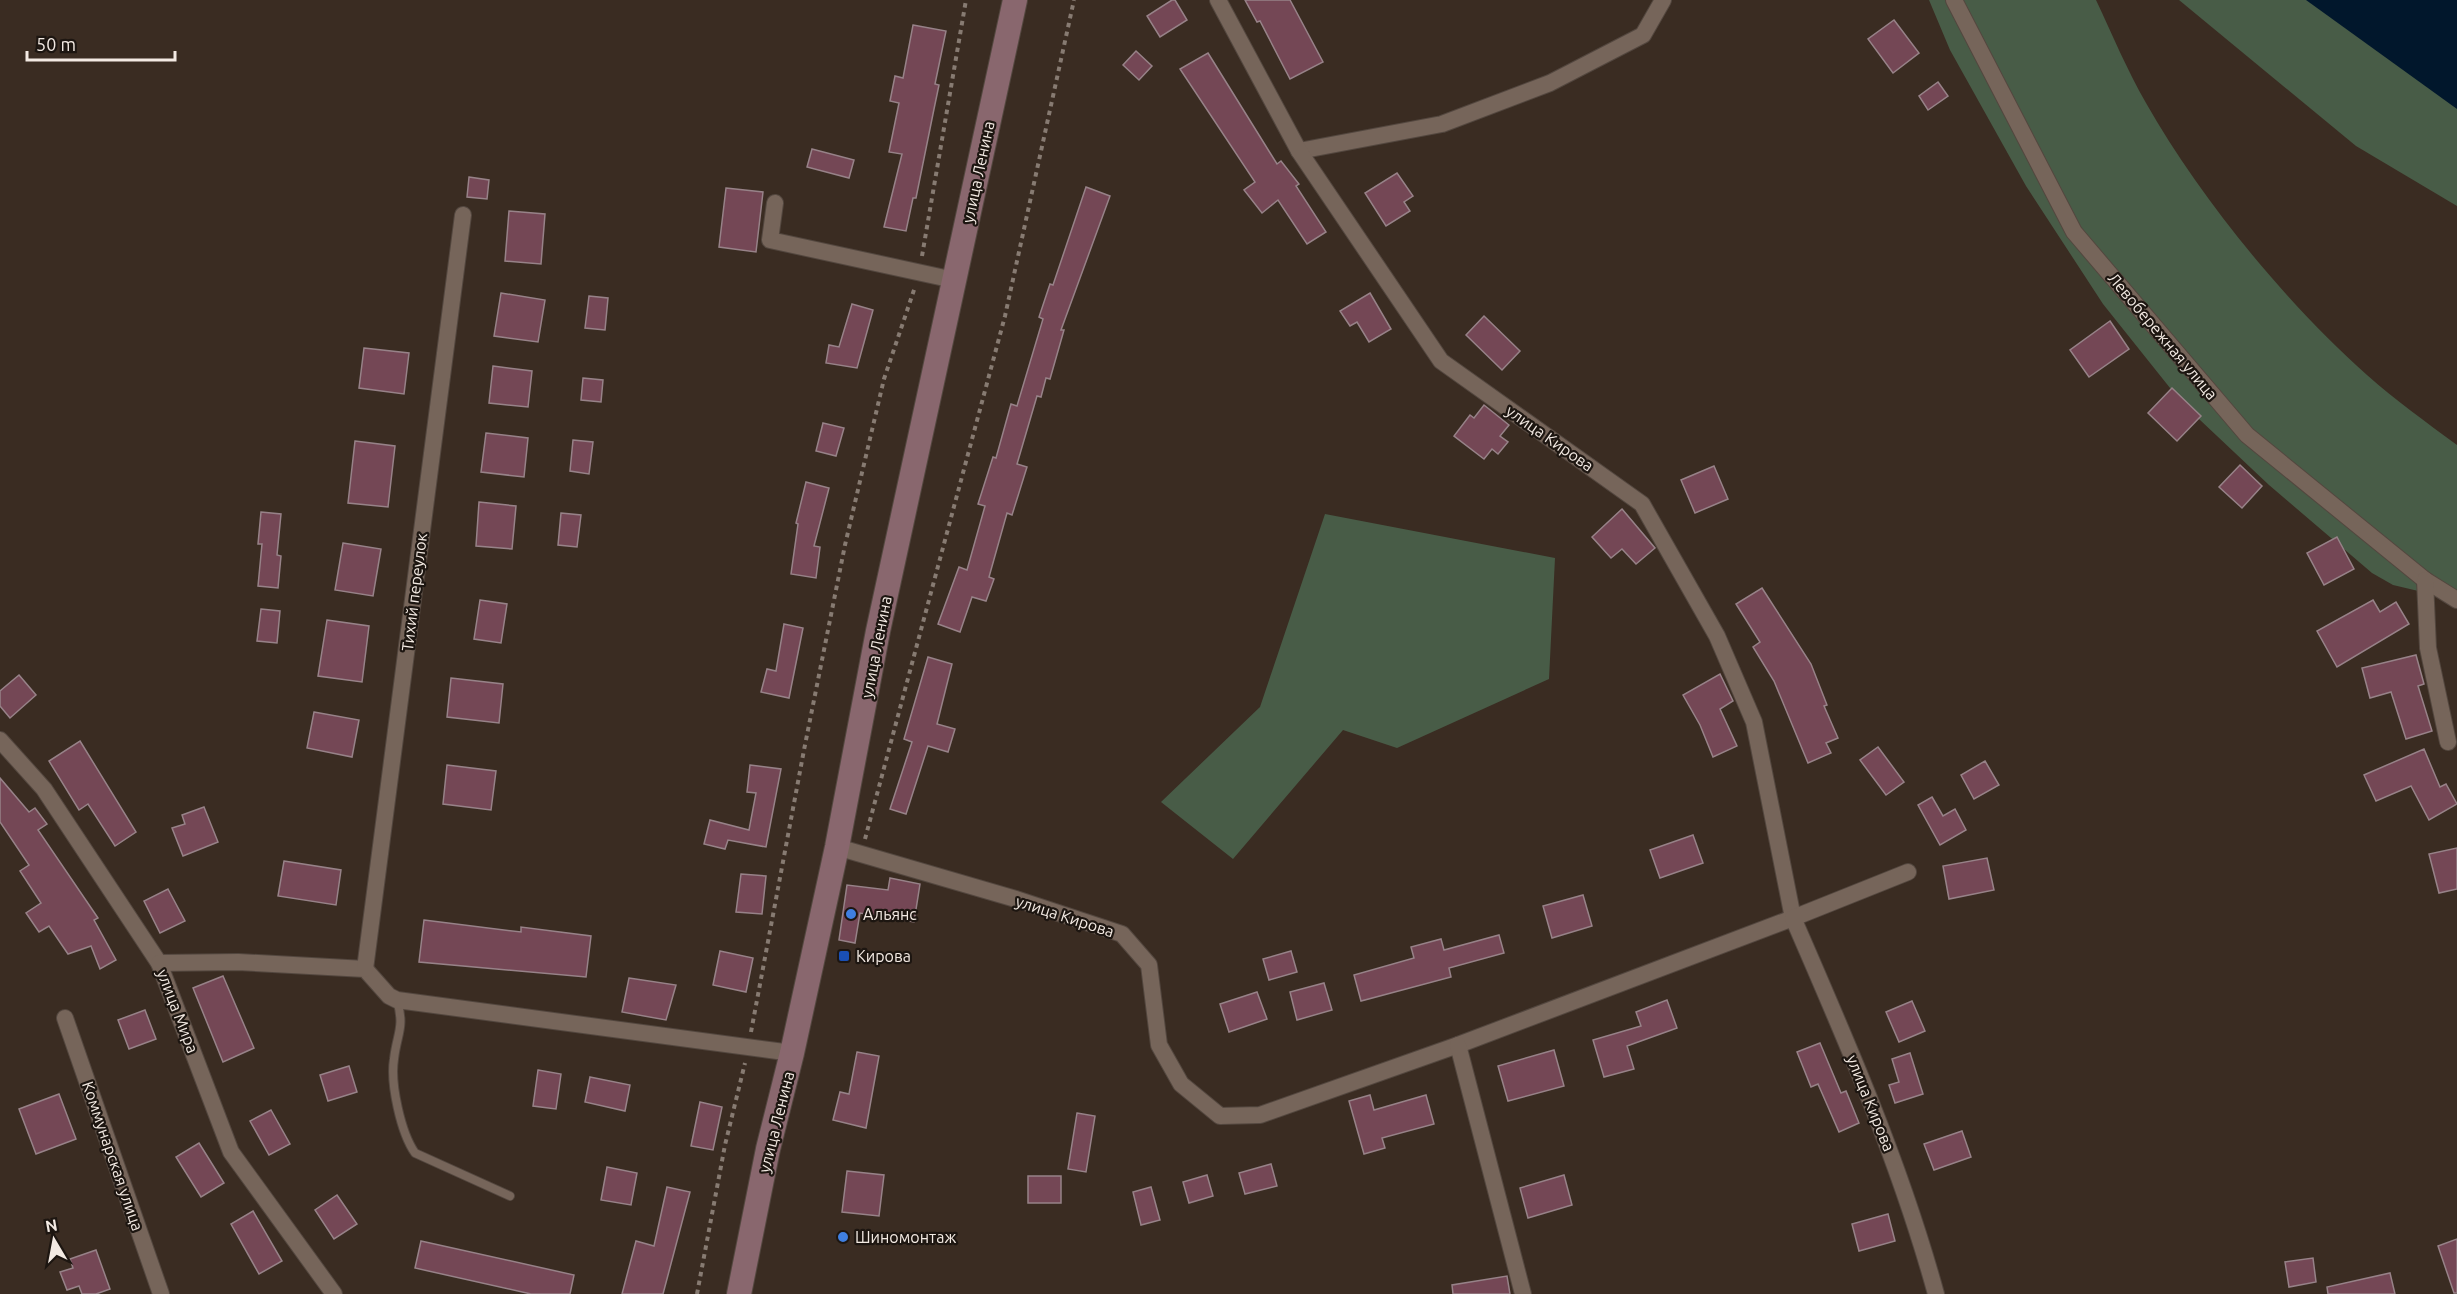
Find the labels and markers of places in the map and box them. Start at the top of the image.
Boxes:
place label: Альянс [863,905,917,923]
marker: Альянс [844,907,858,921]
place label: Кирова [856,947,911,965]
marker: Кирова [837,949,851,963]
place label: Шиномонтаж [855,1228,956,1246]
marker: Шиномонтаж [836,1230,850,1244]

